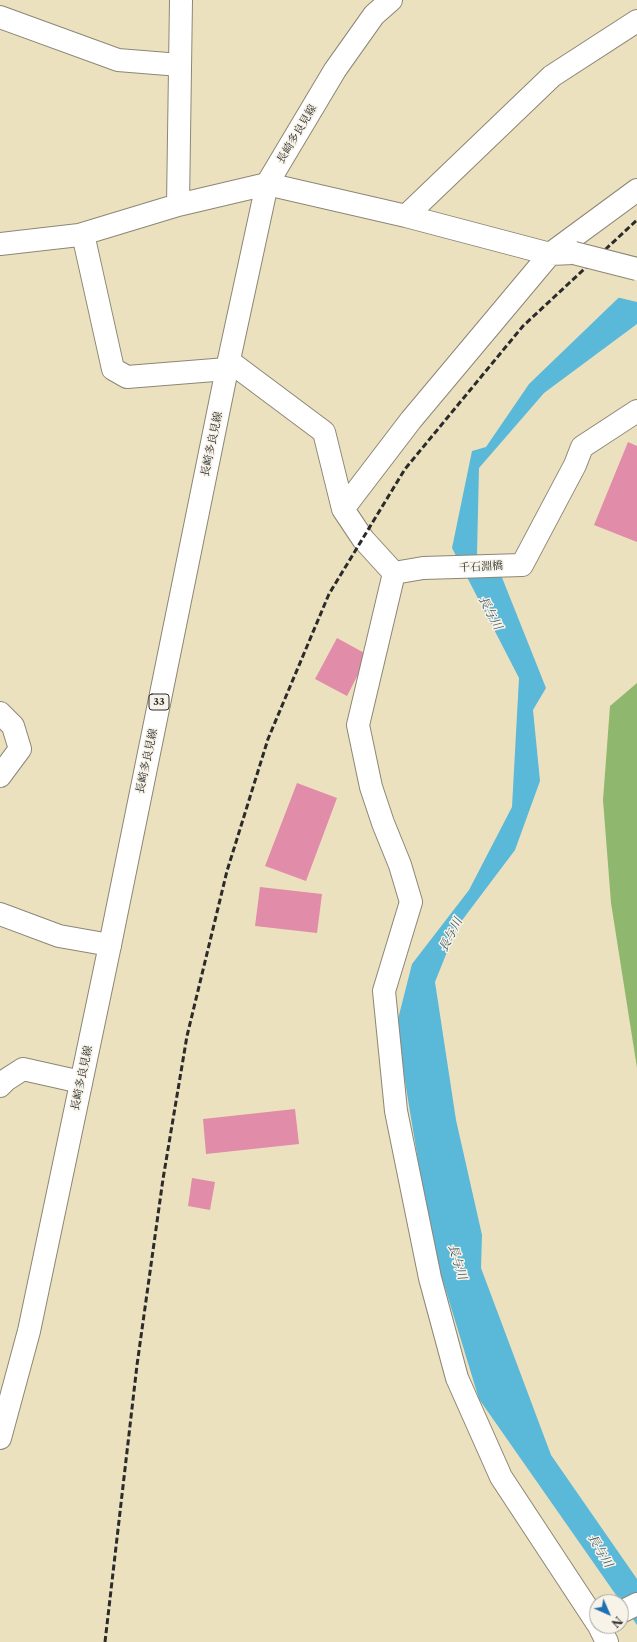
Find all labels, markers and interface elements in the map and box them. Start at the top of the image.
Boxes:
street label: 長崎多良見線 [274,102,320,166]
street label: 長崎多良見線 [199,410,225,478]
street label: 千石淵橋 [459,559,503,575]
water label: 長与川 [475,594,505,632]
road number: 33 [149,694,169,710]
street label: 長崎多良見線 [134,727,160,795]
water label: 長与川 [436,916,466,954]
street label: 長崎多良見線 [69,1044,95,1112]
water label: 長与川 [445,1243,469,1281]
water label: 長与川 [585,1532,615,1570]
north arrow [589,1594,629,1634]
text: N [608,1613,625,1630]

